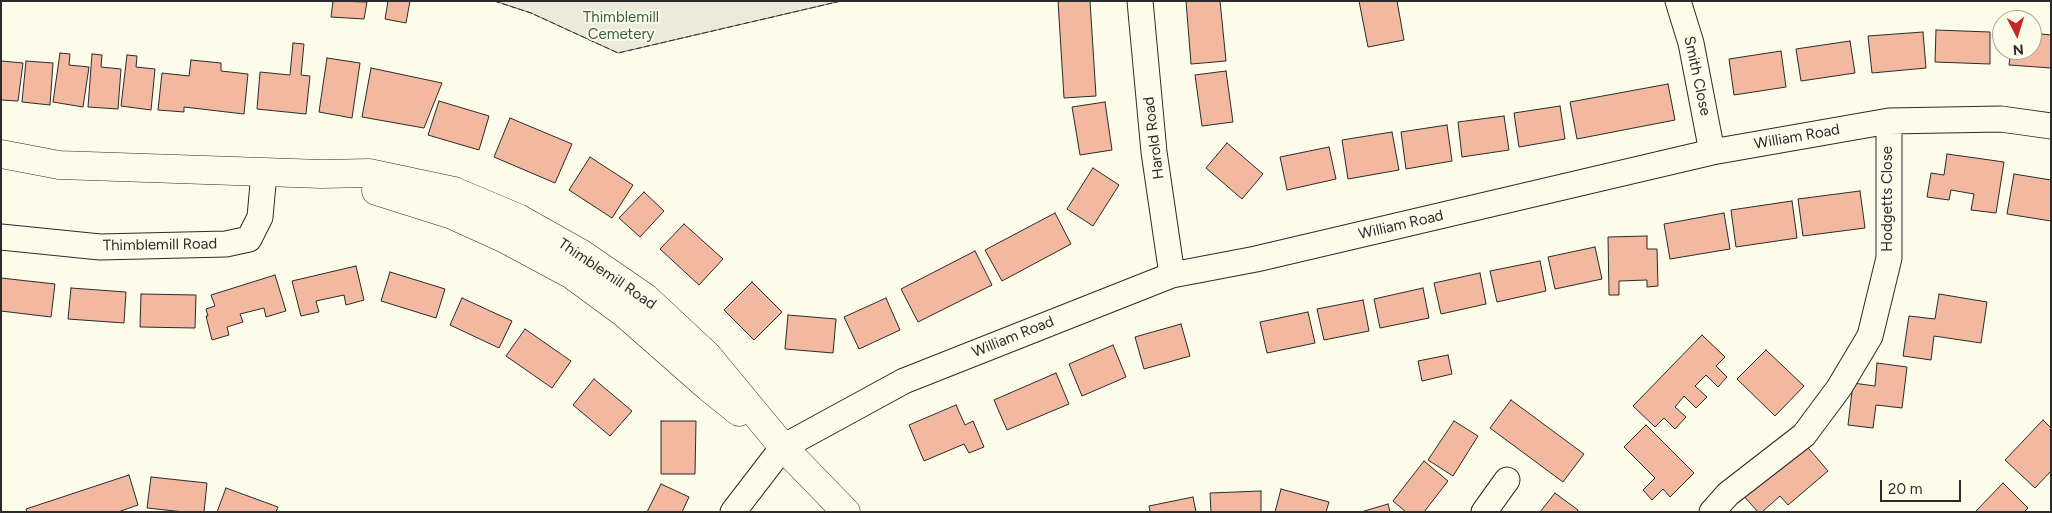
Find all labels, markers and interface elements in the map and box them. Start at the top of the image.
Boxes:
park label: Thimblemill Cemetery [583,9,659,44]
north arrow [1992,10,2042,60]
street label: Smith Close [1680,34,1714,118]
text: N [2012,41,2024,58]
street label: Harold Road [1140,96,1168,180]
street label: William Road [1753,121,1841,153]
street label: Hodgetts Close [1879,146,1897,252]
street label: William Road [1357,206,1445,244]
street label: Thimblemill Road [103,235,217,255]
street label: Thimblemill Road [555,235,659,313]
street label: William Road [969,312,1057,362]
scale bar [1882,470,1963,502]
text: 20 m [1888,480,1922,498]

